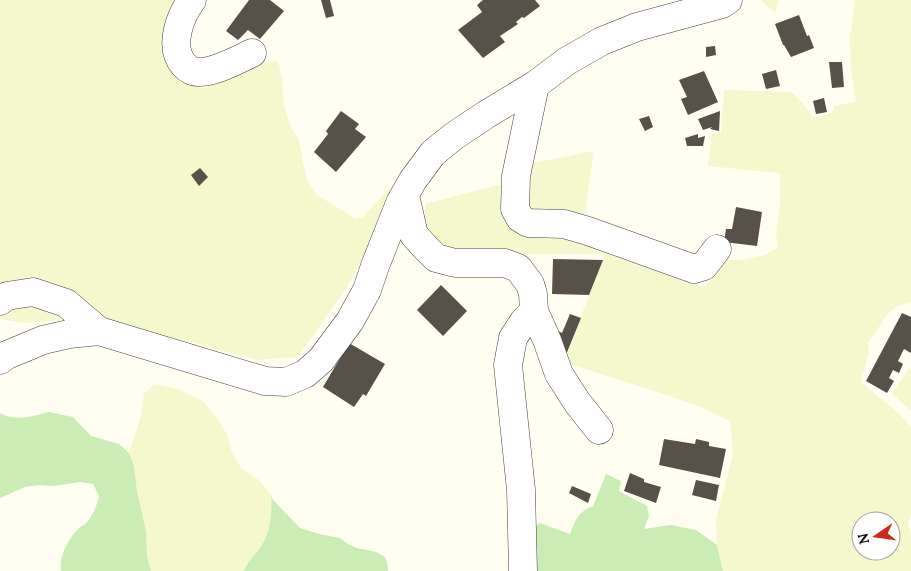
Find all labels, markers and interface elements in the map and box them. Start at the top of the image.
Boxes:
north arrow [851,511,901,561]
text: N [853,531,873,546]

